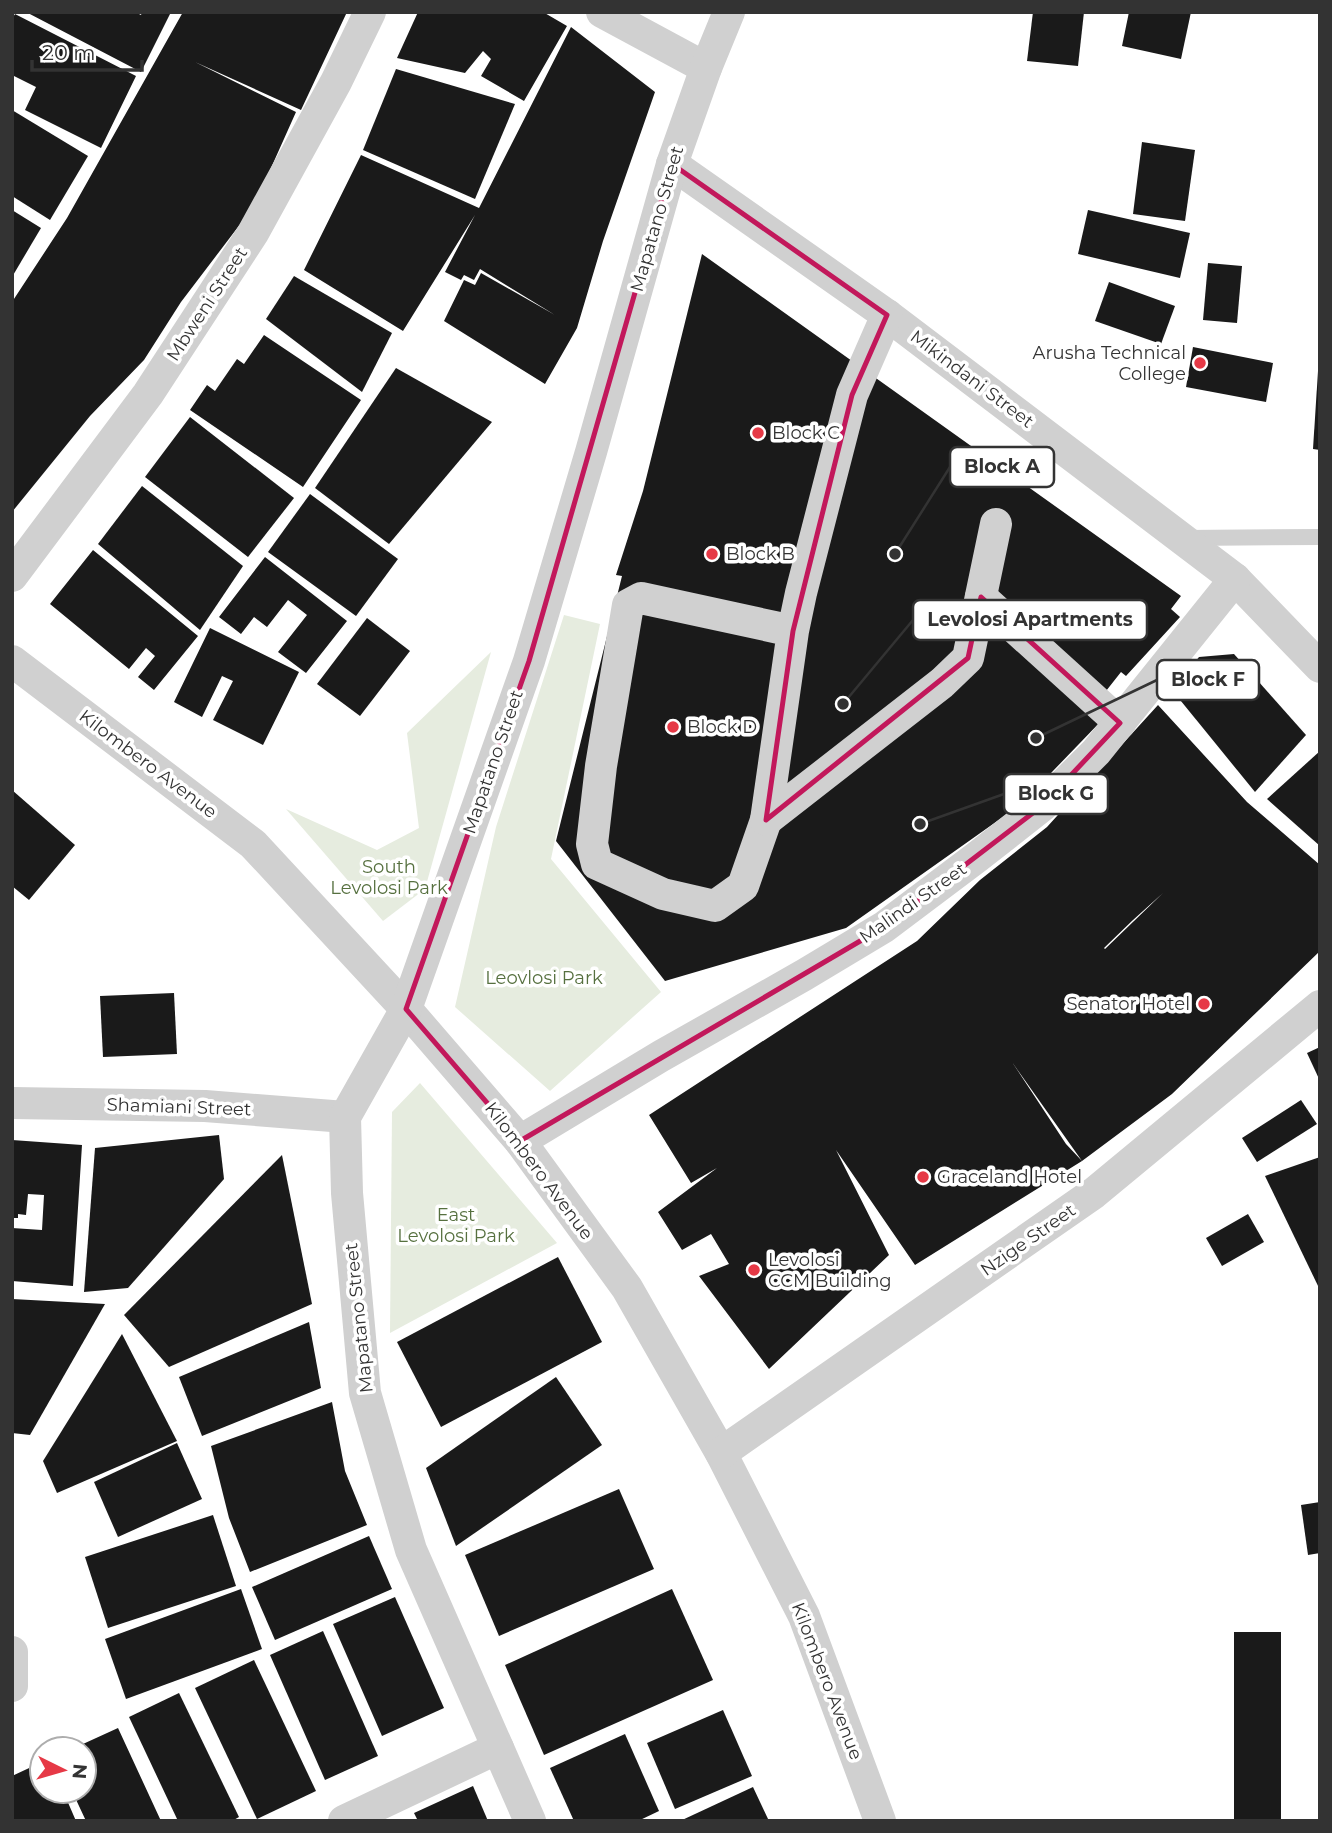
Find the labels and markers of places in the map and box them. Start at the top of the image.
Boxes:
place label: Arusha Technical College [1033,342,1186,385]
marker: Arusha Technical College [1192,355,1208,371]
place label: Block C [772,422,840,444]
marker: Block C [750,425,766,441]
callout: Block A [950,447,1054,487]
place label: Block B [726,543,795,565]
marker: Block B [704,546,720,562]
callout: Levolosi Apartments [913,600,1147,640]
callout: Block F [1157,660,1259,700]
place label: Block D [687,716,757,738]
marker: Block D [665,719,681,735]
callout: Block G [1004,774,1108,814]
place label: Senator Hotel [1066,993,1190,1015]
marker: Senator Hotel [1196,996,1212,1012]
place label: Graceland Hotel [937,1166,1082,1188]
marker: Graceland Hotel [915,1169,931,1185]
place label: Levolosi CCM Building [768,1249,892,1292]
marker: Levolosi CCM Building [746,1262,762,1278]

